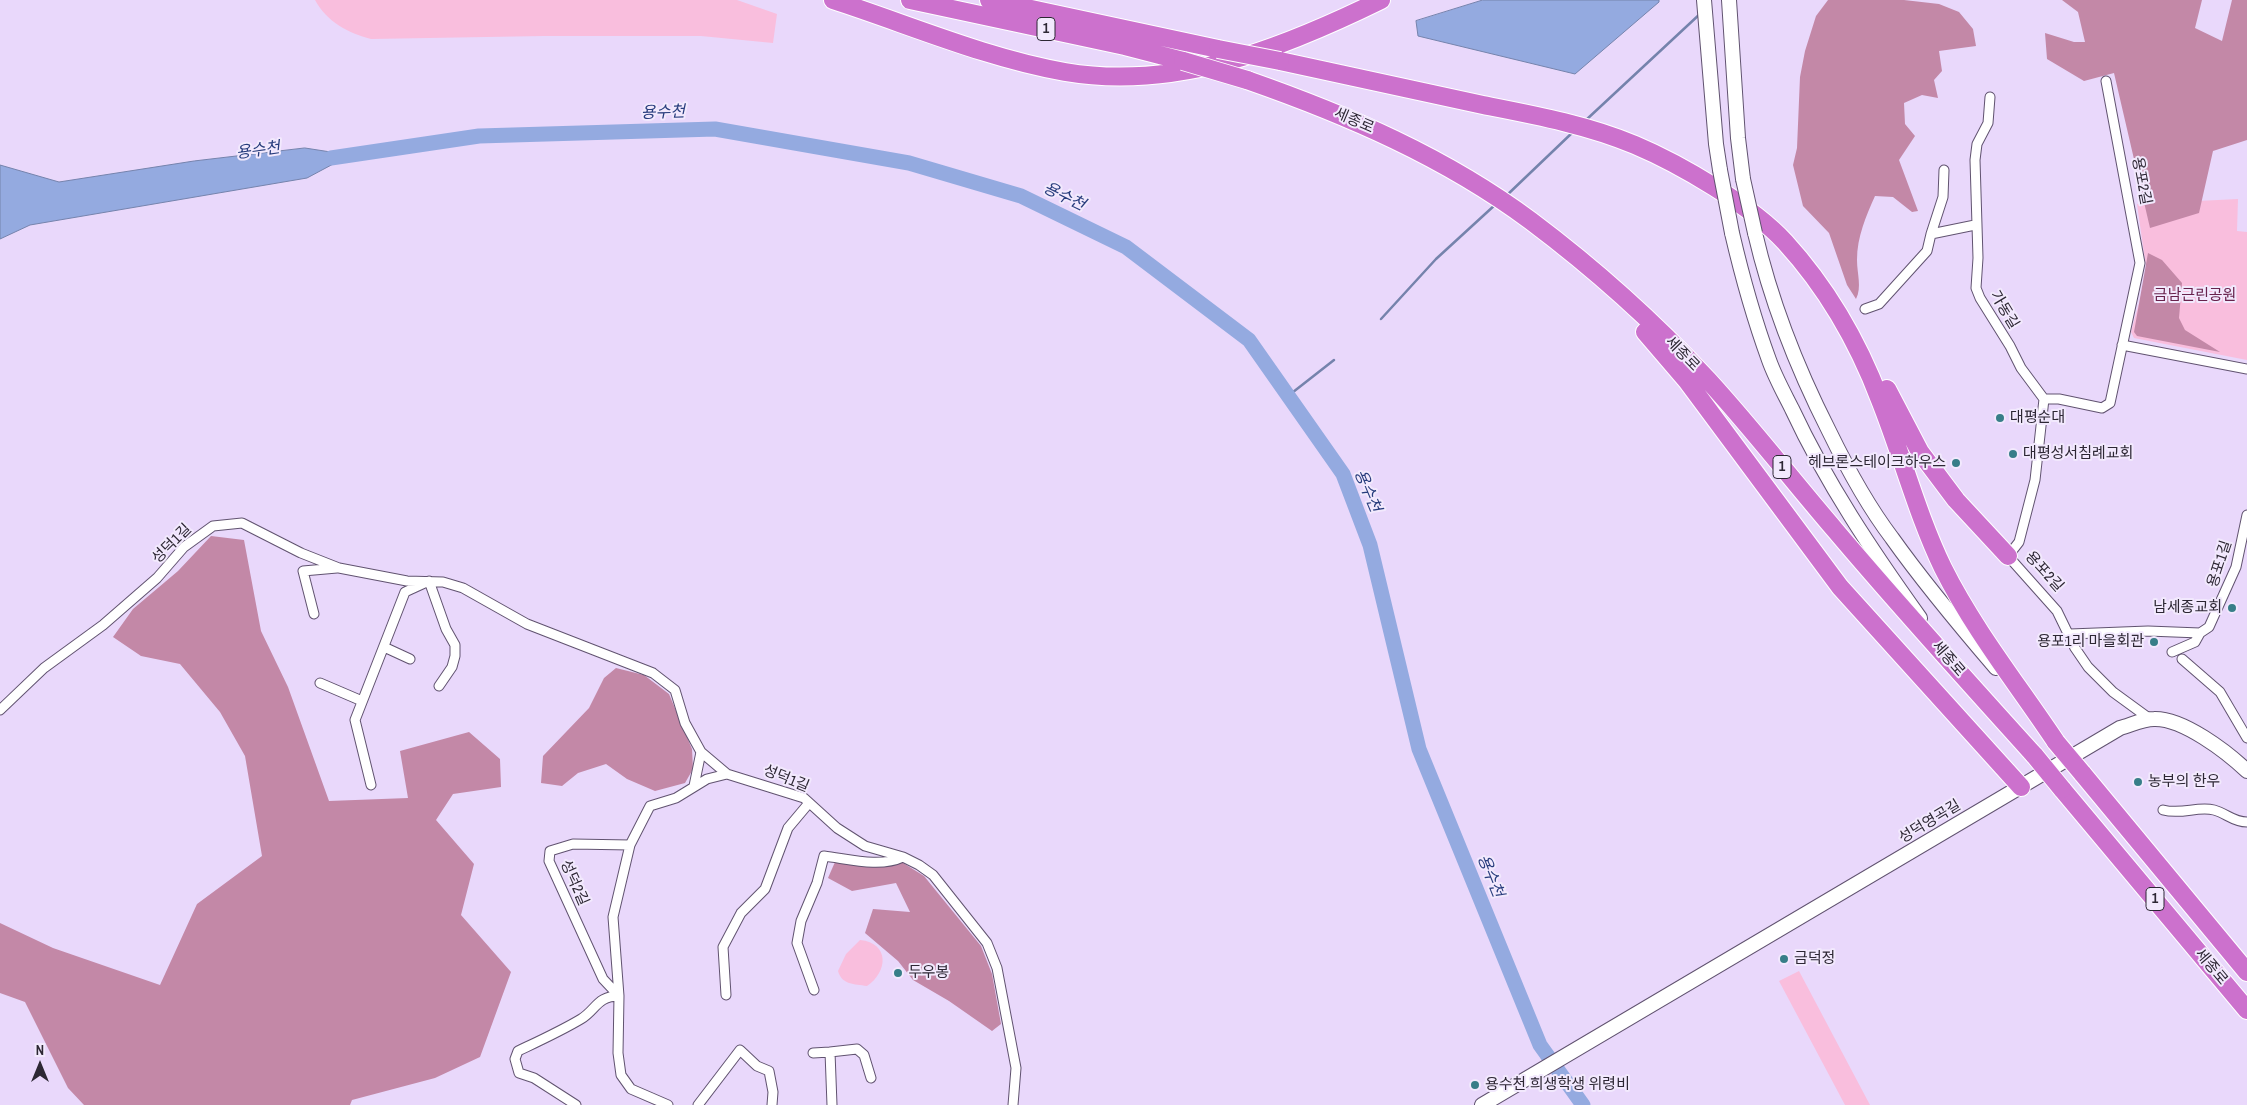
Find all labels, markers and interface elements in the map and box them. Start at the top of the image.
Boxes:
road number: 1 [1037,18,1055,40]
water label: 용수천 [641,103,685,123]
street label: 세종로 [1331,105,1377,137]
water label: 용수천 [235,138,281,164]
street label: 용포2길 [2128,156,2154,206]
water label: 용수천 [1040,179,1088,215]
park label: 금남근린공원 [2154,287,2236,305]
street label: 가동길 [1986,288,2022,332]
street label: 세종로 [1661,333,1703,375]
place label: 대평순대 [2010,409,2065,427]
marker: 대평순대 [1994,412,2006,424]
place label: 대평성서침례교회 [2023,445,2133,463]
marker: 대평성서침례교회 [2007,448,2019,460]
place label: 헤브론스테이크하우스 [1808,454,1946,472]
road number: 1 [1773,456,1791,478]
marker: 헤브론스테이크하우스 [1950,457,1962,469]
water label: 용수천 [1350,467,1384,515]
street label: 성덕1길 [149,521,195,567]
street label: 용포1길 [2204,538,2236,590]
street label: 용포2길 [2021,548,2067,596]
place label: 남세종교회 [2153,599,2222,617]
marker: 남세종교회 [2226,602,2238,614]
place label: 용포1리 마을회관 [2037,633,2144,651]
marker: 용포1리 마을회관 [2148,636,2160,648]
street label: 세종로 [1928,637,1968,681]
street label: 성덕1길 [760,762,812,796]
place label: 농부의 한우 [2148,773,2220,791]
marker: 농부의 한우 [2132,776,2144,788]
street label: 성덕영곡길 [1896,797,1964,847]
water label: 용수천 [1473,852,1507,900]
street label: 성덕2길 [556,857,592,909]
road number: 1 [2146,888,2164,911]
street label: 세종로 [2191,945,2231,989]
place label: 금덕정 [1794,950,1835,968]
marker: 금덕정 [1778,953,1790,965]
place label: 두우봉 [908,964,949,982]
marker: 두우봉 [892,967,904,979]
north arrow [15,1040,65,1090]
text: N [36,1041,44,1059]
place label: 용수천 희생학생 위령비 [1485,1076,1630,1094]
marker: 용수천 희생학생 위령비 [1469,1079,1481,1091]

